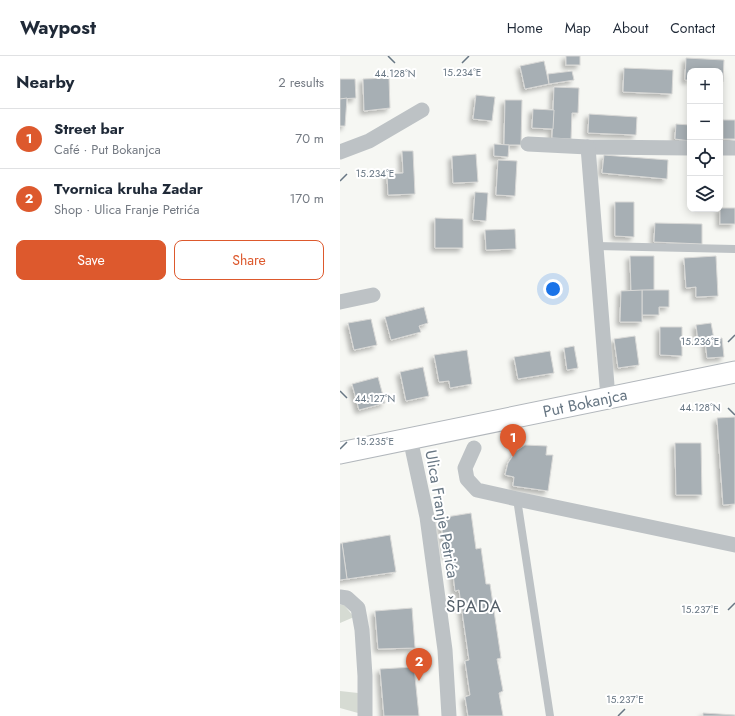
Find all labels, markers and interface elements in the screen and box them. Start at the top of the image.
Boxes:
text: Waypost [20,14,96,41]
text: Home [507,18,543,38]
text: Map [565,18,591,38]
text: About [613,18,648,38]
text: Contact [670,18,715,38]
text: 15.234°E [443,65,481,80]
text: 44.128°N [375,66,415,81]
map controls [687,68,723,212]
button: + [687,68,723,104]
text: Nearby [16,70,74,94]
text: 2 results [278,73,324,92]
button: − [687,104,723,140]
text: Street bar [54,118,124,140]
text: 1 [26,129,32,148]
text: 70 m [295,129,324,148]
text: Café · Put Bokanjca [54,140,161,159]
button: locate [687,140,723,176]
text: 15.234°E [356,166,394,181]
button: layers [687,176,723,212]
text: Tvornica kruha Zadar [54,178,203,200]
text: 2 [25,189,33,208]
text: 170 m [289,189,324,208]
text: Shop · Ulica Franje Petrića [54,200,200,219]
button: Save [16,240,166,280]
button: Share [174,240,324,280]
your location [543,279,563,299]
text: 15.236°E [681,334,719,349]
street label: Put Bokanjca [541,383,629,423]
text: 44.127°N [355,391,395,406]
text: 44.128°N [680,400,720,415]
pin: 1 [500,424,526,457]
text: 15.235°E [356,434,394,449]
street label: Ulica Franje Petrića [419,448,465,580]
district label: ŠPADA [446,594,502,618]
text: 15.237°E [681,602,719,617]
pin: 2 [406,648,432,681]
text: 15.237°E [606,692,644,707]

